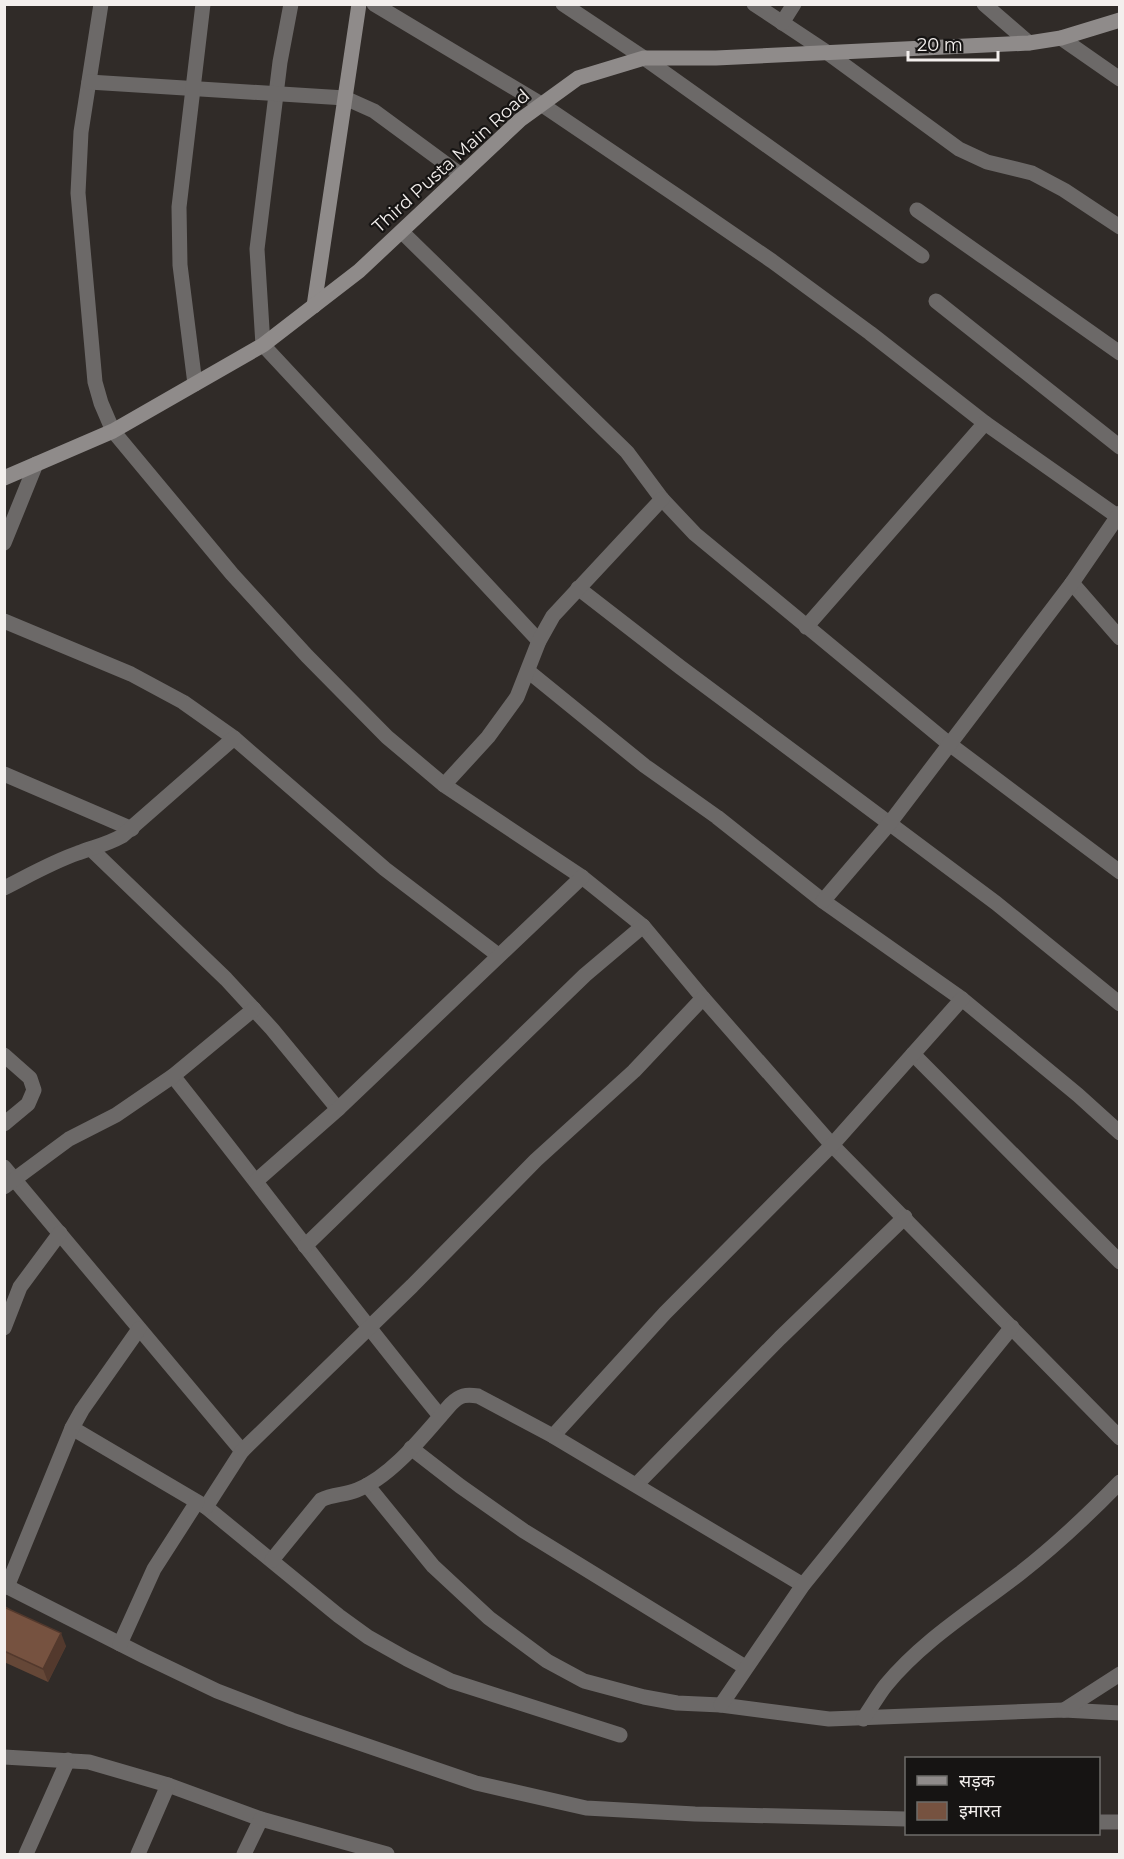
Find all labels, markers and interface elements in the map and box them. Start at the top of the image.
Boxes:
scale bar [908,24,998,62]
text: 20 m [917,34,963,56]
street label: Third Pusta Main Road [368,85,534,237]
legend [905,1757,1100,1835]
text: सड़क [959,1770,996,1792]
text: इमारत [959,1800,1002,1822]

